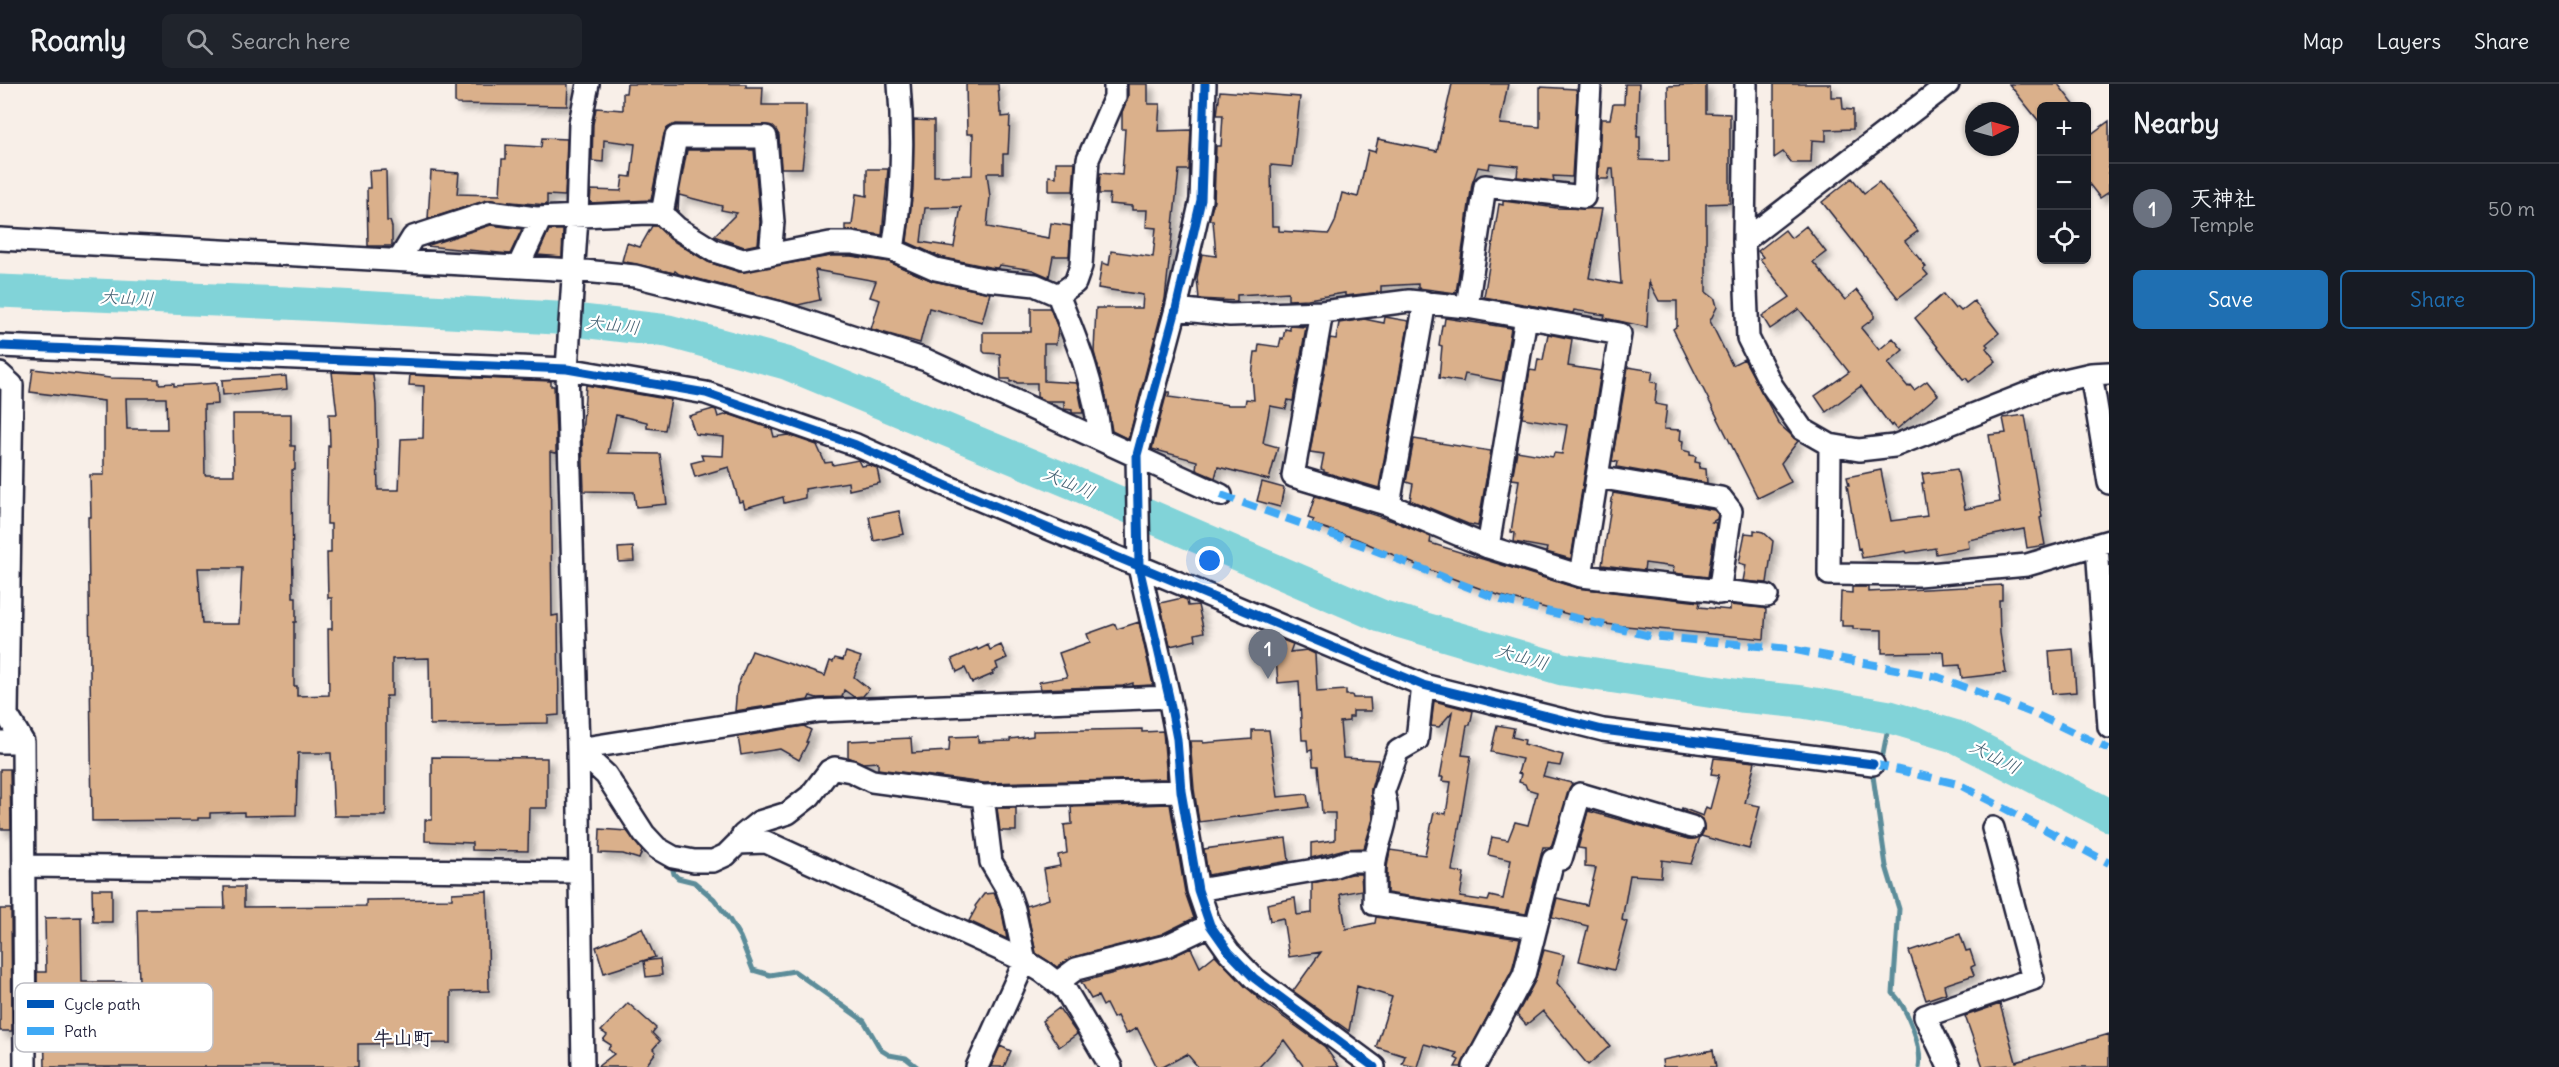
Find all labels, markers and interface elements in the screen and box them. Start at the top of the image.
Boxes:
search box [162,14,582,68]
text: Roamly [30,23,126,59]
icon: search [183,25,216,58]
text: Search here [231,27,350,55]
text: Map [2303,28,2343,55]
text: Layers [2376,28,2441,55]
text: Share [2474,28,2529,55]
north arrow [1965,102,2019,156]
map controls [2037,102,2091,264]
button: + [2037,102,2091,156]
text: Nearby [2133,107,2219,140]
button: − [2037,156,2091,210]
text: 天神社 [2190,184,2256,212]
text: 1 [2149,196,2156,221]
text: 50 m [2488,196,2535,221]
button: locate [2037,210,2091,264]
text: Temple [2190,212,2254,237]
button: Save [2133,270,2328,329]
button: Share [2340,270,2535,329]
water label: 大山川 [99,285,155,310]
water label: 大山川 [585,310,641,339]
water label: 大山川 [1040,461,1099,504]
your location [1195,546,1224,575]
pin: 1 [1248,630,1288,679]
water label: 大山川 [1493,638,1551,675]
water label: 大山川 [1966,734,2025,779]
legend [15,983,213,1052]
text: Cycle path [64,994,140,1014]
text: Path [64,1021,97,1041]
district label: 牛山町 [373,1025,433,1050]

